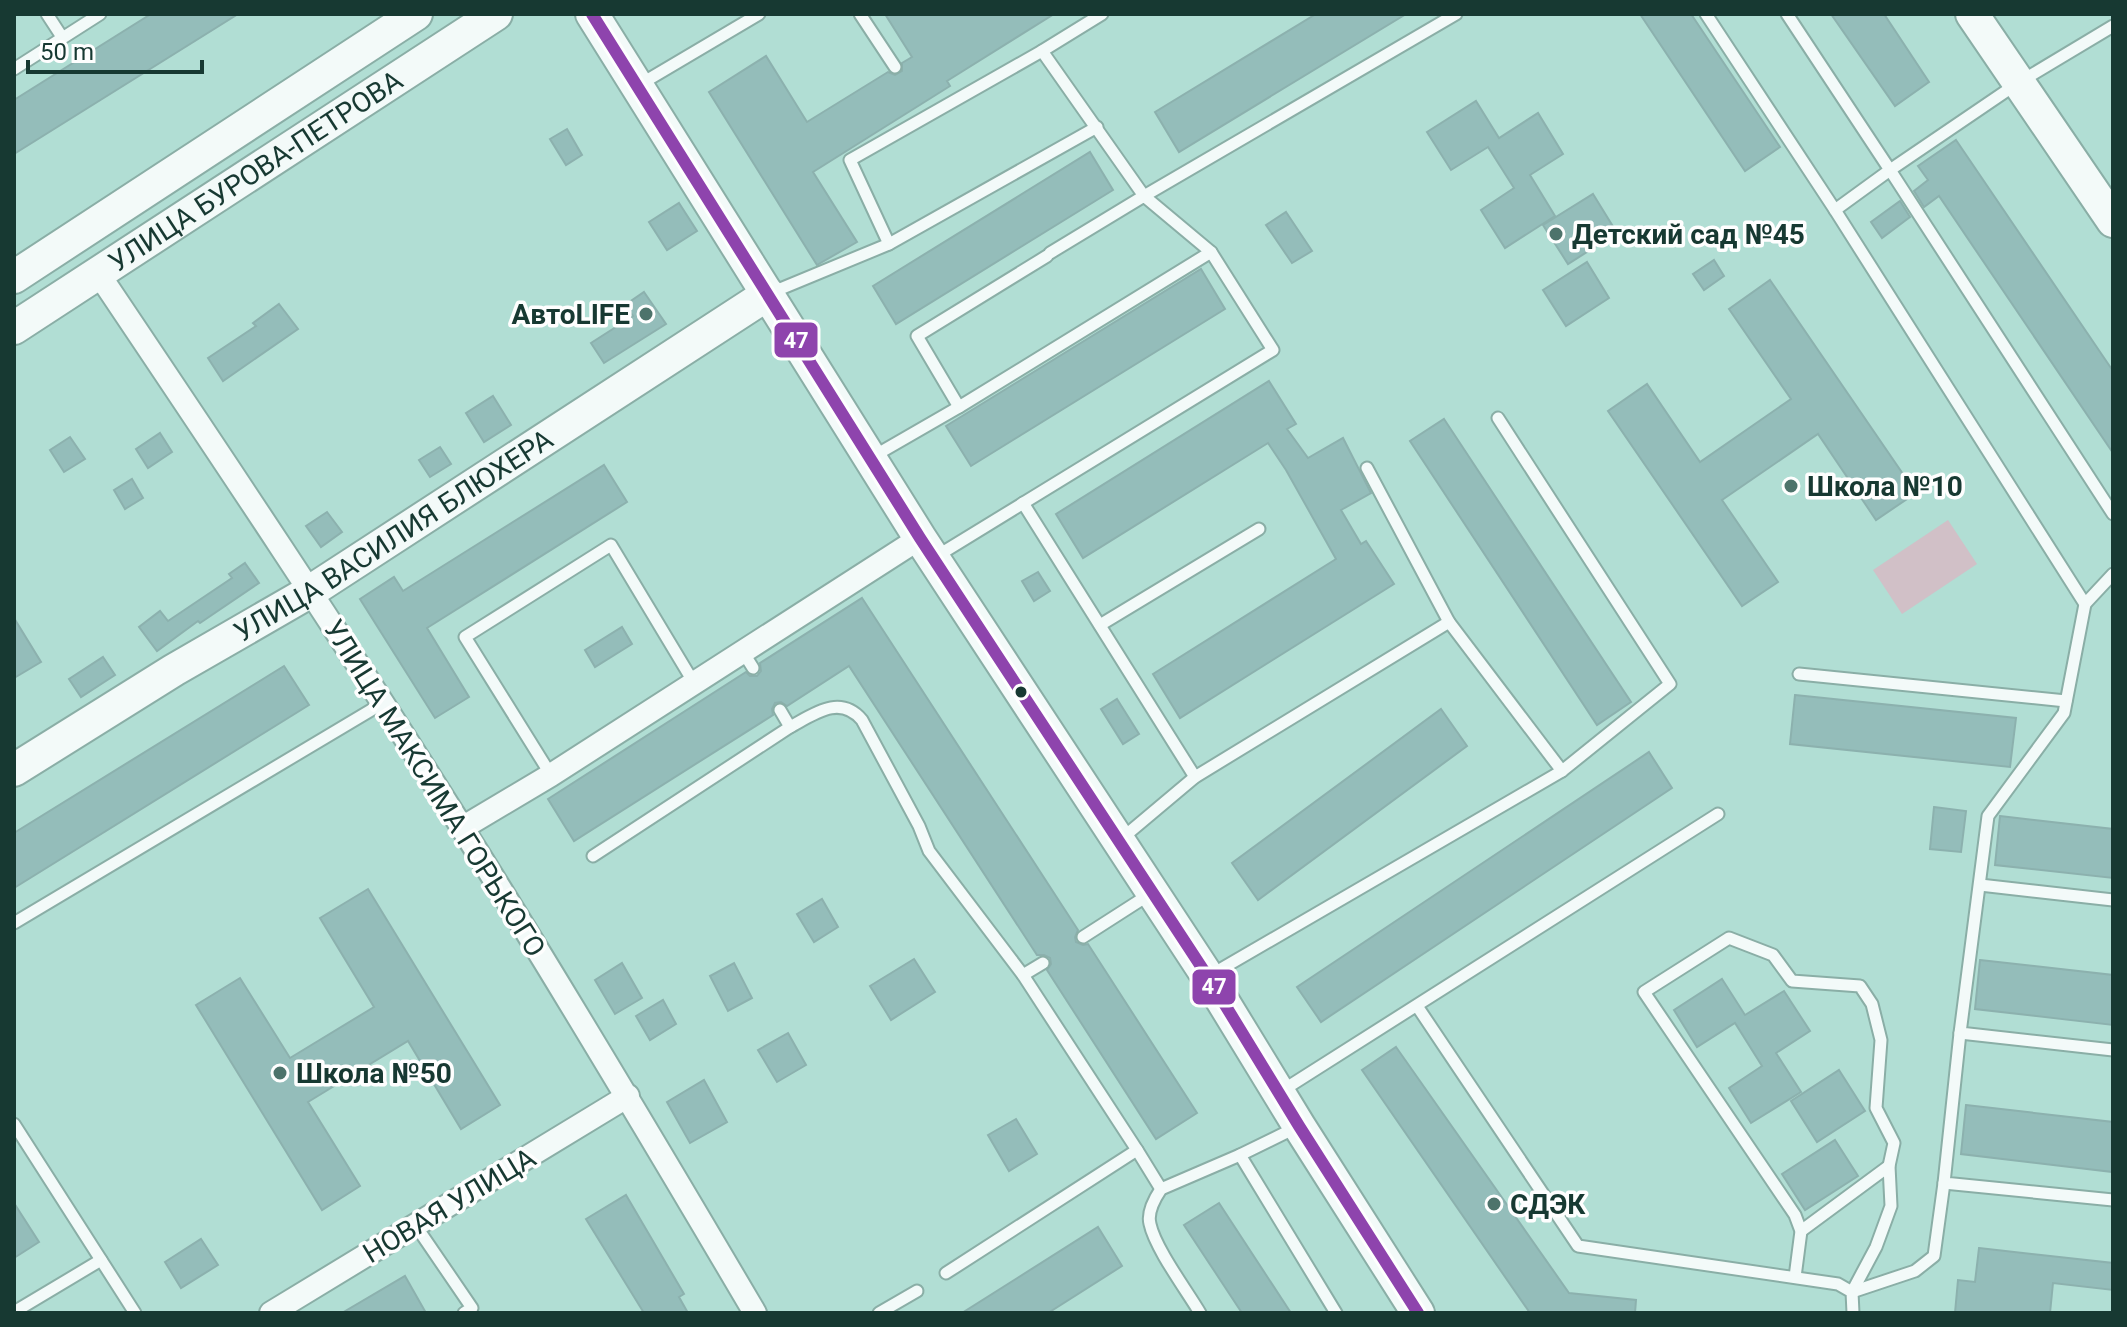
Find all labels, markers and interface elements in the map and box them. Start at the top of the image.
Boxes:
scale bar [28,24,202,74]
text: 50 m [40,38,94,66]
street label: УЛИЦА БУРОВА-ПЕТРОВА [103,64,409,279]
place label: Детский сад №45 [1572,218,1805,251]
marker: Детский сад №45 [1547,225,1565,243]
place label: АвтоLIFE [511,298,630,331]
marker: АвтоLIFE [637,305,655,323]
line badge: 47 [773,321,819,359]
text: 47 [783,328,809,353]
street label: УЛИЦА ВАСИЛИЯ БЛЮХЕРА [228,422,559,649]
place label: Школа №10 [1807,470,1963,503]
marker: Школа №10 [1782,477,1800,495]
street label: УЛИЦА МАКСИМА ГОРЬКОГО [317,614,552,963]
unlabelled marker [1013,684,1029,700]
line badge: 47 [1191,968,1237,1006]
text: 47 [1201,974,1227,999]
place label: Школа №50 [296,1057,452,1090]
marker: Школа №50 [271,1064,289,1082]
street label: НОВАЯ УЛИЦА [357,1141,541,1270]
place label: СДЭК [1510,1188,1586,1221]
marker: СДЭК [1485,1195,1503,1213]

